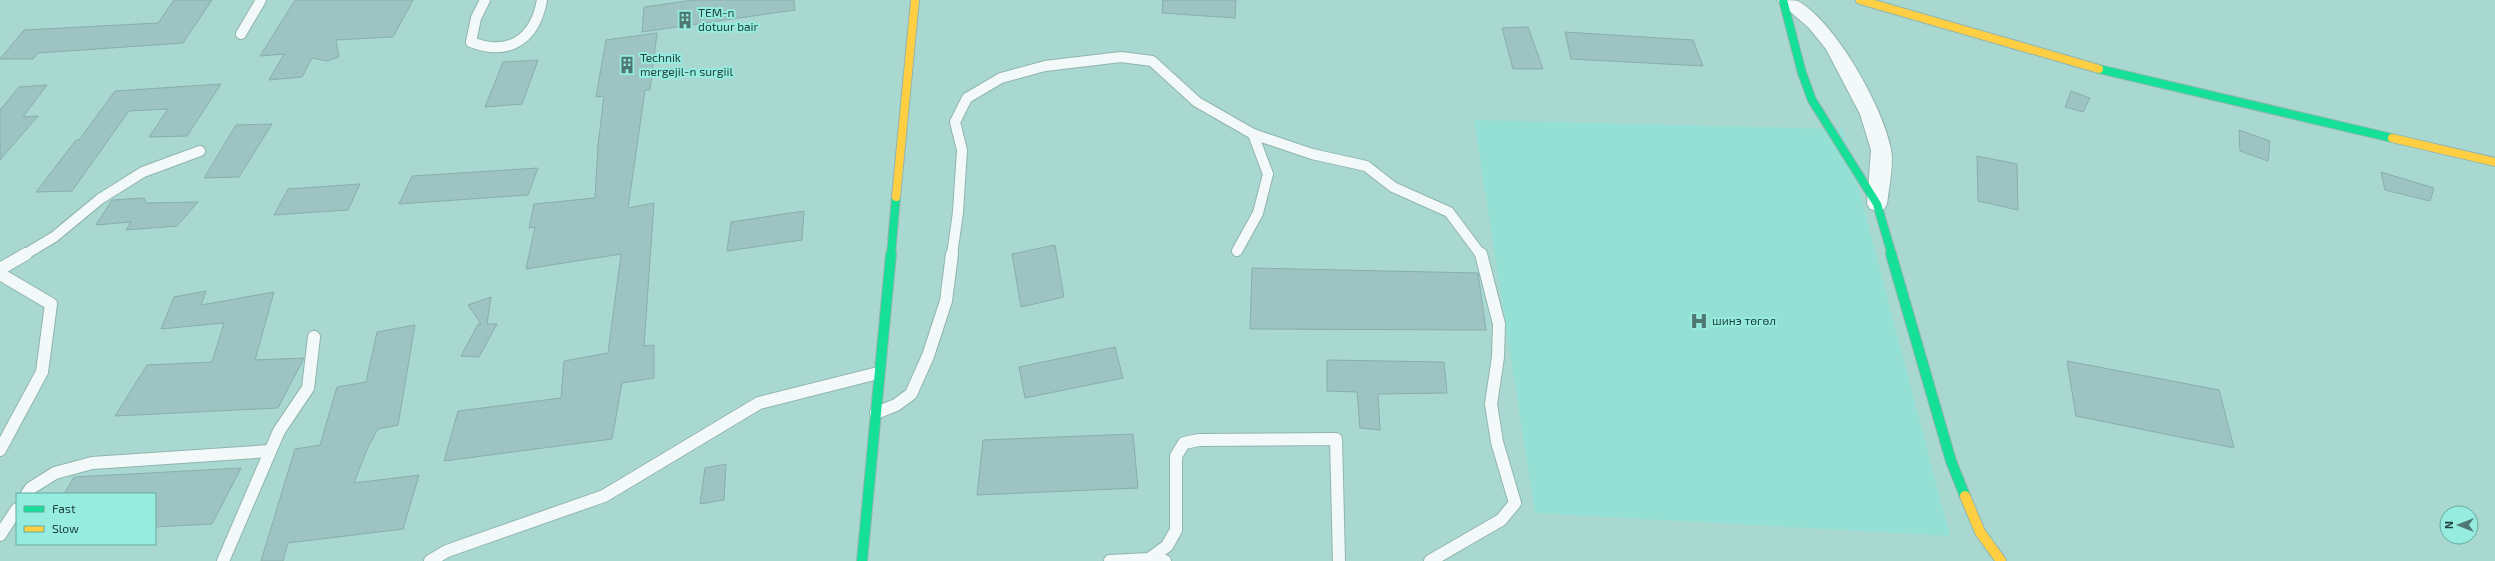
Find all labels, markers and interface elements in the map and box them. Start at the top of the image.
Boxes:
place label: TEM-n dotuur bair [698,5,759,33]
building icon: TEM-n dotuur bair [675,10,695,30]
place label: Technik mergejil-n surgiil [640,50,734,79]
building icon: Technik mergejil-n surgiil [617,55,637,75]
hospital icon: шинэ төгөл [1689,311,1709,331]
place label: шинэ төгөл [1712,313,1776,327]
legend [16,493,156,545]
text: Fast [52,501,76,515]
north arrow [2439,505,2479,545]
text: Slow [52,521,79,535]
text: N [2442,521,2455,529]

